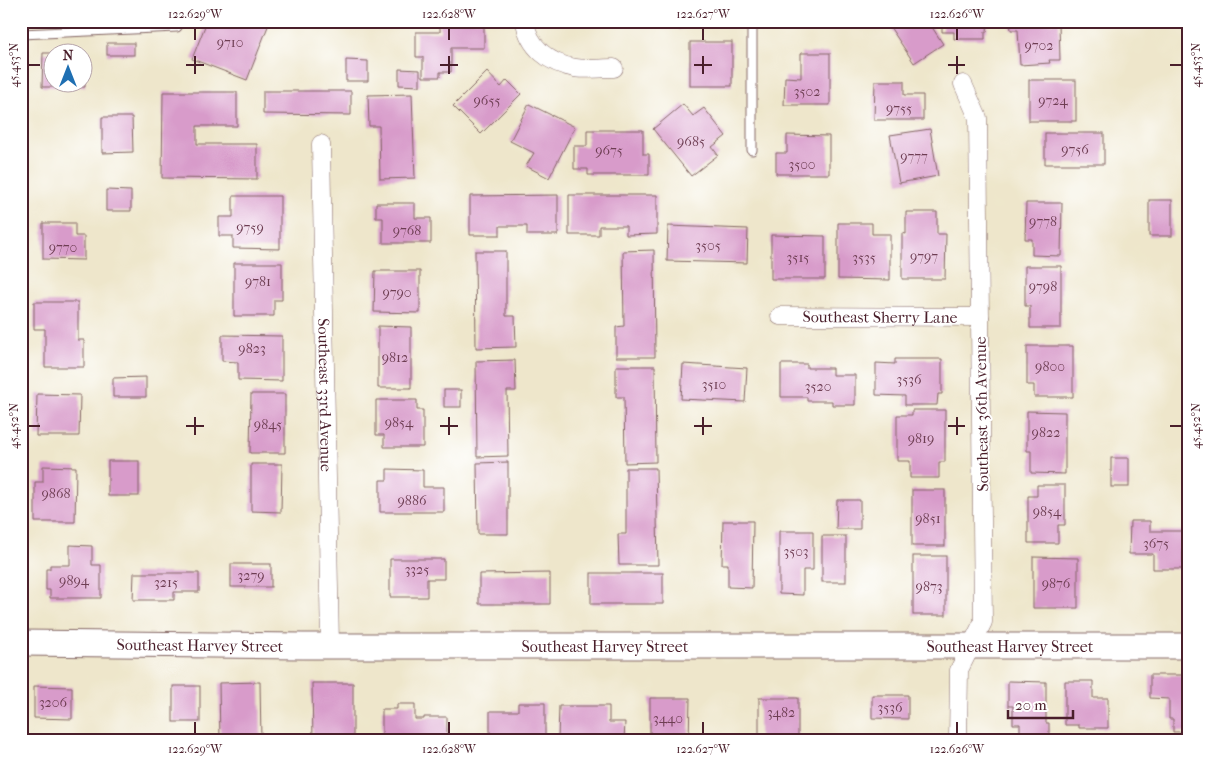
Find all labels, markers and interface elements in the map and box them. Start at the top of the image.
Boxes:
text: 122.629°W [168,7,223,21]
text: 122.628°W [422,7,477,21]
text: 122.627°W [676,7,731,21]
text: 122.626°W [930,7,985,21]
house number: 9710 [217,34,243,51]
house number: 9702 [1025,37,1053,54]
north arrow [42,42,92,92]
text: 45.453°N [7,43,21,87]
text: 45.453°N [1189,43,1203,87]
text: N [63,47,74,64]
house number: 3502 [794,83,820,100]
house number: 9655 [474,92,500,109]
house number: 9724 [1038,92,1068,109]
house number: 9755 [886,100,912,117]
house number: 9685 [677,133,705,150]
house number: 9756 [1061,141,1089,158]
house number: 9675 [595,142,623,159]
house number: 9777 [900,148,928,165]
house number: 3500 [788,156,816,173]
house number: 9778 [1029,213,1057,230]
house number: 9759 [236,219,264,236]
house number: 9768 [393,222,421,239]
house number: 3505 [695,237,721,254]
house number: 9770 [49,239,77,256]
house number: 9797 [910,248,938,265]
house number: 3515 [787,249,809,266]
house number: 3535 [852,249,876,266]
house number: 9781 [245,273,271,290]
house number: 9798 [1029,278,1057,295]
house number: 9790 [382,284,412,301]
street label: Southeast Sherry Lane [802,307,958,327]
street label: Southeast 33rd Avenue [314,318,336,472]
street label: Southeast 36th Avenue [971,336,992,492]
house number: 9823 [238,340,266,357]
house number: 9812 [382,349,408,366]
house number: 9800 [1035,358,1065,375]
house number: 3536 [896,371,922,388]
house number: 3510 [702,376,726,393]
house number: 3520 [805,378,831,395]
text: 45.452°N [7,403,21,449]
text: 45.452°N [1189,403,1203,449]
house number: 9854 [385,414,414,431]
house number: 9845 [254,416,282,433]
house number: 9822 [1032,424,1060,441]
house number: 9819 [908,430,934,447]
house number: 9868 [42,485,71,502]
house number: 9886 [398,492,427,509]
house number: 9854 [1033,503,1062,520]
house number: 9851 [915,510,941,527]
house number: 3675 [1143,535,1169,552]
house number: 3503 [783,543,809,560]
house number: 3325 [405,561,429,578]
house number: 3279 [237,567,265,584]
house number: 9894 [59,572,90,589]
house number: 3215 [154,574,178,591]
house number: 9876 [1042,575,1071,592]
house number: 9873 [916,578,942,595]
street label: Southeast Harvey Street [117,635,284,656]
street label: Southeast Harvey Street [522,637,689,656]
street label: Southeast Harvey Street [927,637,1094,656]
scale bar [1008,687,1072,719]
house number: 3206 [39,694,68,711]
text: 20 m [1015,696,1047,714]
house number: 3536 [877,699,903,716]
house number: 3482 [767,704,795,721]
house number: 3440 [653,710,683,727]
text: 122.629°W [168,742,223,756]
text: 122.628°W [422,742,477,756]
text: 122.627°W [676,742,731,756]
text: 122.626°W [930,742,985,756]

